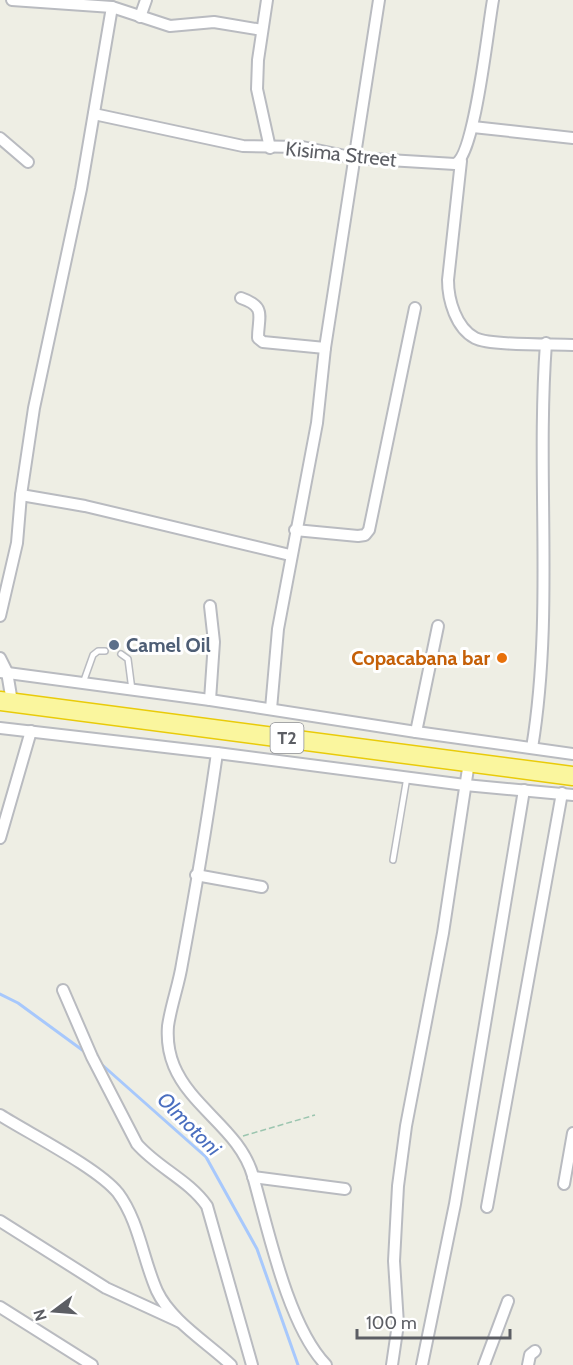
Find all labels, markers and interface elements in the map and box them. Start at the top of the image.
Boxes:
street label: Kisima Street [284,136,398,172]
place label: Camel Oil [126,633,211,657]
marker: Camel Oil [107,638,121,652]
place label: Copacabana bar [351,646,490,670]
marker: Copacabana bar [495,651,509,665]
road number: T2 [270,723,304,753]
water label: Olmotoni [152,1087,227,1161]
north arrow [24,1281,84,1341]
scale bar [357,1302,510,1340]
text: N [29,1307,51,1323]
text: 100 m [366,1312,417,1334]

